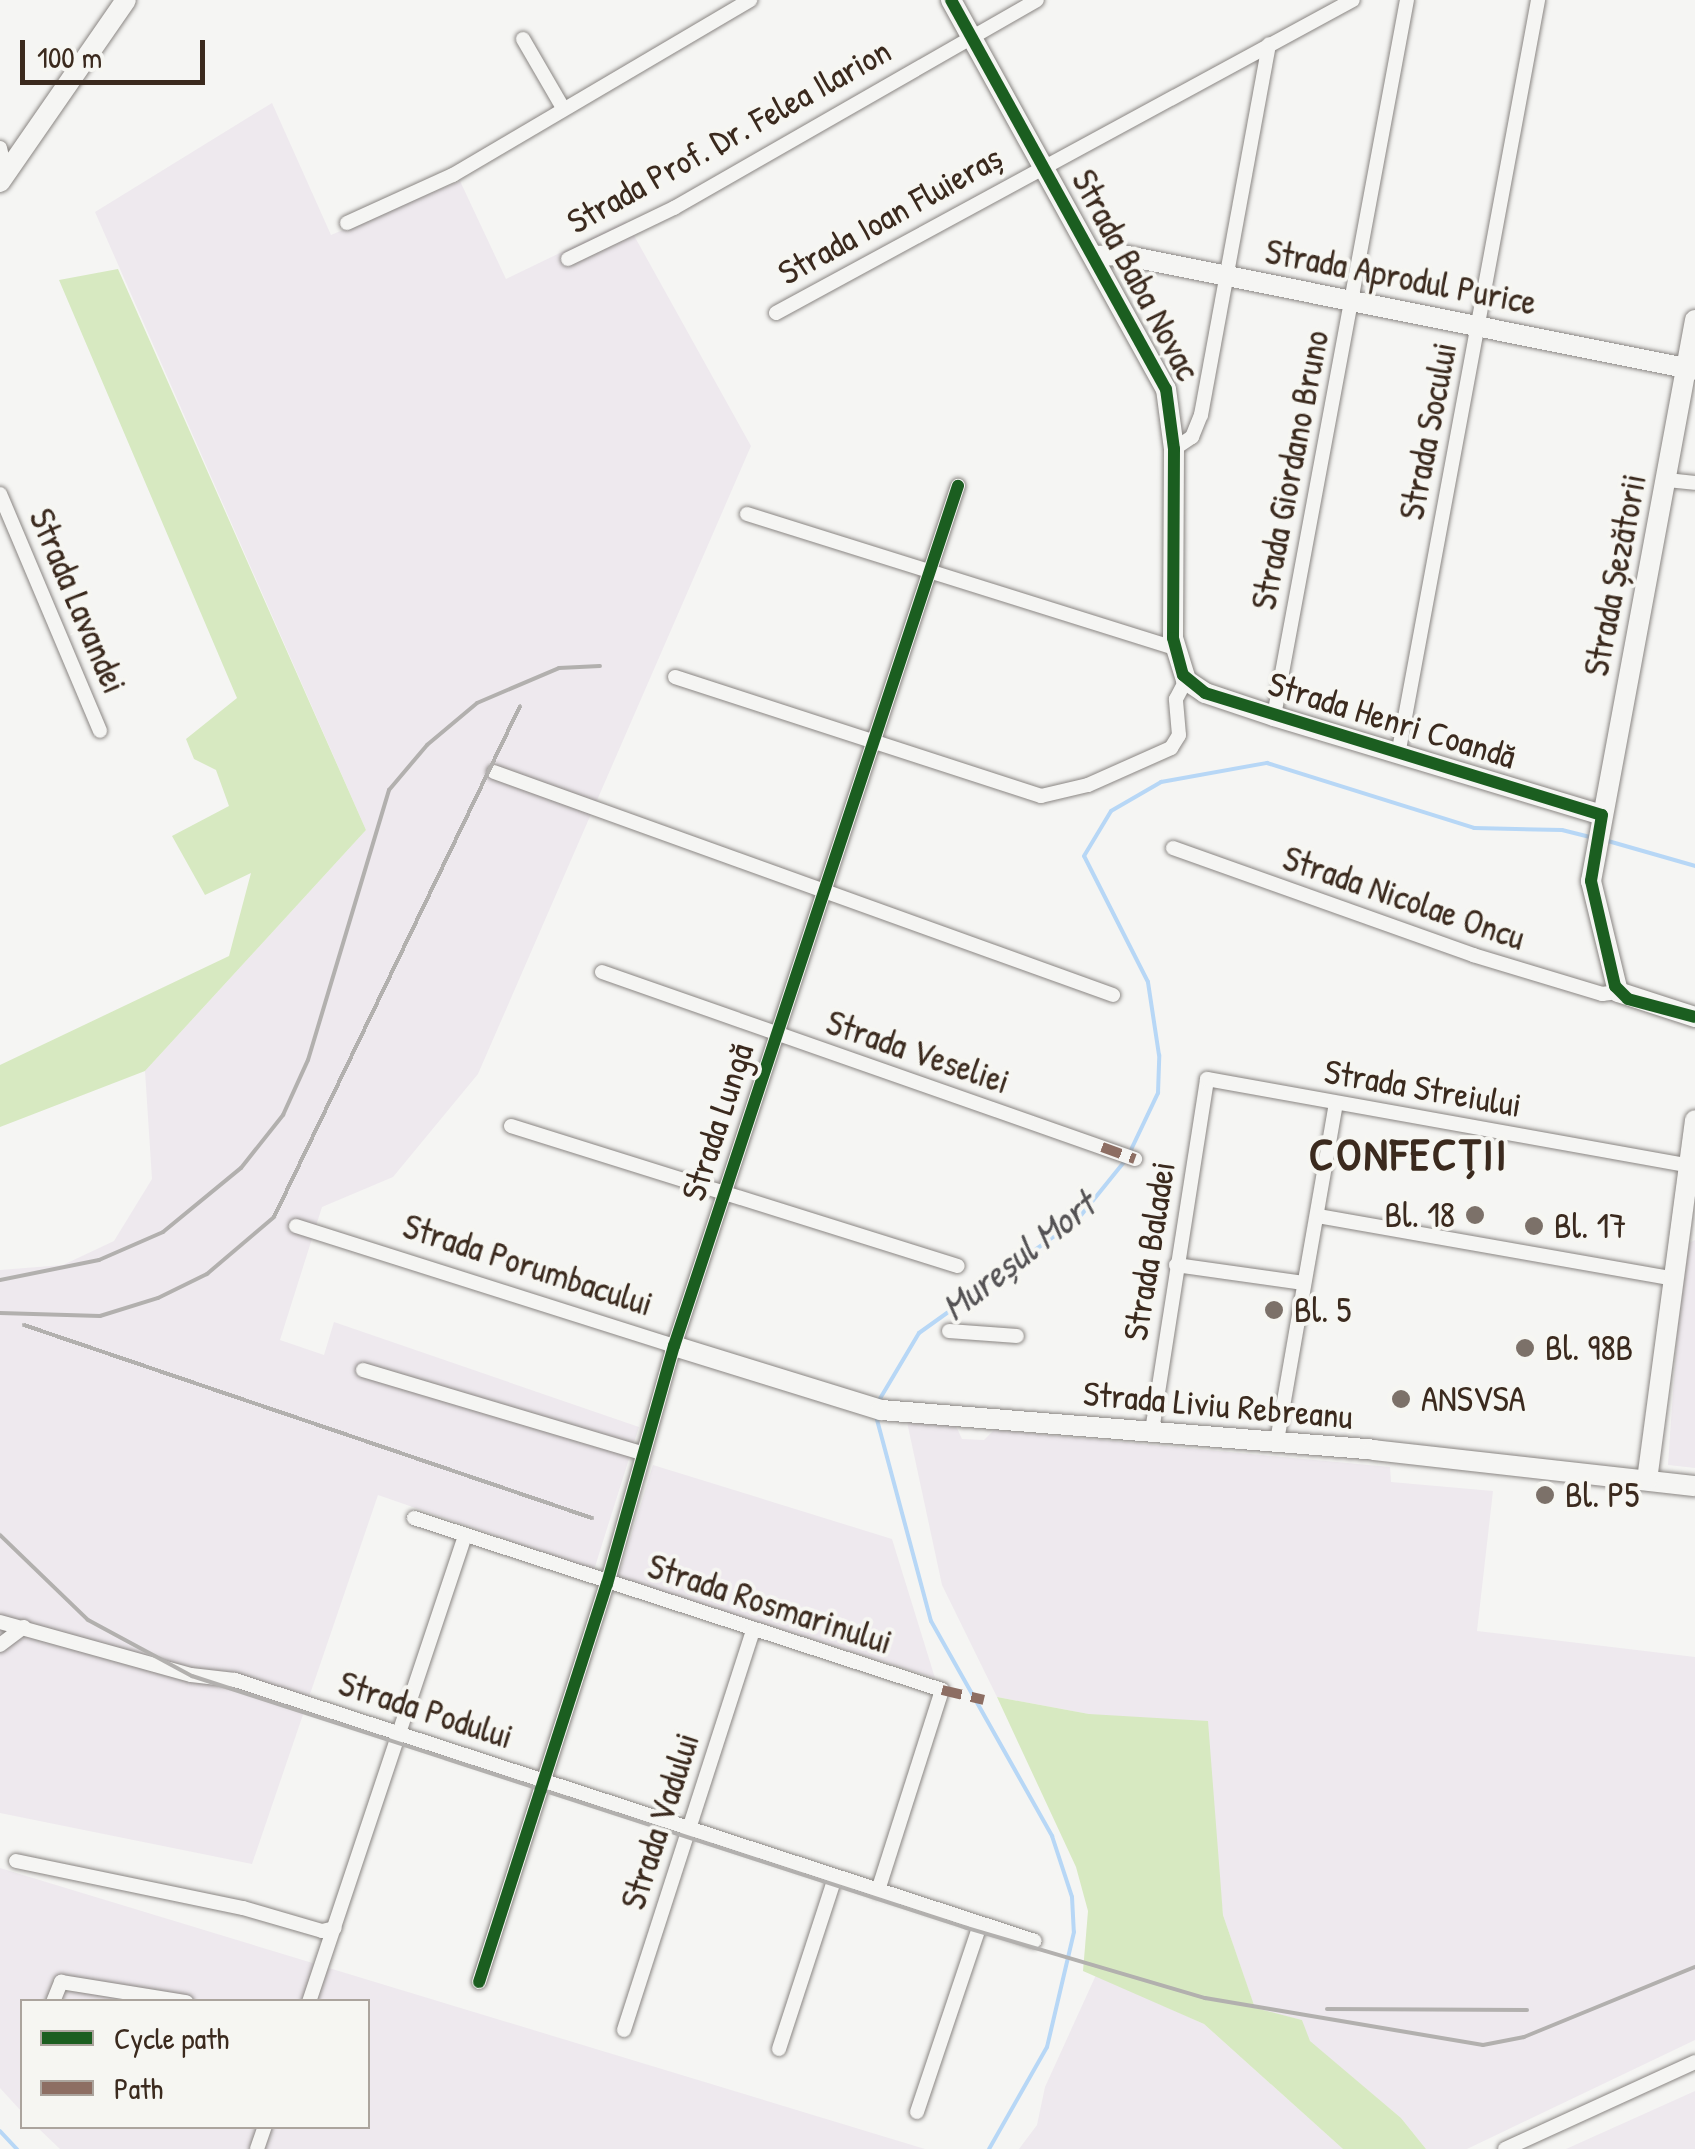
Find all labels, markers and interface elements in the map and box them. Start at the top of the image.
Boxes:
scale bar [25,20,210,82]
street label: Strada Prof. Dr. Felea Ilarion [560,30,898,242]
text: 100 m [37,37,102,77]
street label: Strada Ioan Fluieraș [771,136,1009,294]
street label: Strada Baba Novac [1063,163,1209,387]
street label: Strada Aprodul Purice [1262,230,1540,324]
street label: Strada Giordano Bruno [1242,327,1338,613]
street label: Strada Socului [1390,339,1466,523]
street label: Strada Șezătorii [1575,471,1655,679]
street label: Strada Lavandei [20,502,136,700]
street label: Strada Henri Coandă [1263,662,1521,778]
street label: Strada Nicolae Oncu [1278,837,1530,959]
street label: Strada Veseliei [821,1001,1015,1103]
street label: Strada Lungă [672,1038,762,1206]
street label: Strada Streiului [1321,1050,1525,1126]
district label: CONFECȚII [1309,1127,1509,1181]
street label: Strada Baladei [1114,1159,1184,1343]
water label: Mureșul Mort [932,1182,1104,1330]
place label: Bl. 18 [1385,1194,1455,1236]
marker: Bl. 18 [1464,1204,1486,1226]
street label: Strada Porumbacului [398,1205,658,1325]
place label: Bl. 17 [1554,1205,1627,1247]
marker: Bl. 17 [1523,1215,1545,1237]
place label: Bl. 5 [1294,1289,1351,1331]
marker: Bl. 5 [1263,1299,1285,1321]
place label: Bl. 98B [1545,1327,1633,1369]
marker: Bl. 98B [1514,1337,1536,1359]
street label: Strada Liviu Rebreanu [1081,1372,1355,1438]
place label: ANSVSA [1421,1378,1526,1420]
marker: ANSVSA [1390,1388,1412,1410]
place label: Bl. P5 [1565,1474,1639,1516]
marker: Bl. P5 [1534,1484,1556,1506]
street label: Strada Rosmarinului [643,1545,897,1663]
street label: Strada Podului [334,1662,518,1758]
street label: Strada Vadului [612,1728,708,1914]
legend [20,1999,370,2129]
text: Cycle path [114,2018,229,2058]
text: Path [114,2068,163,2108]

